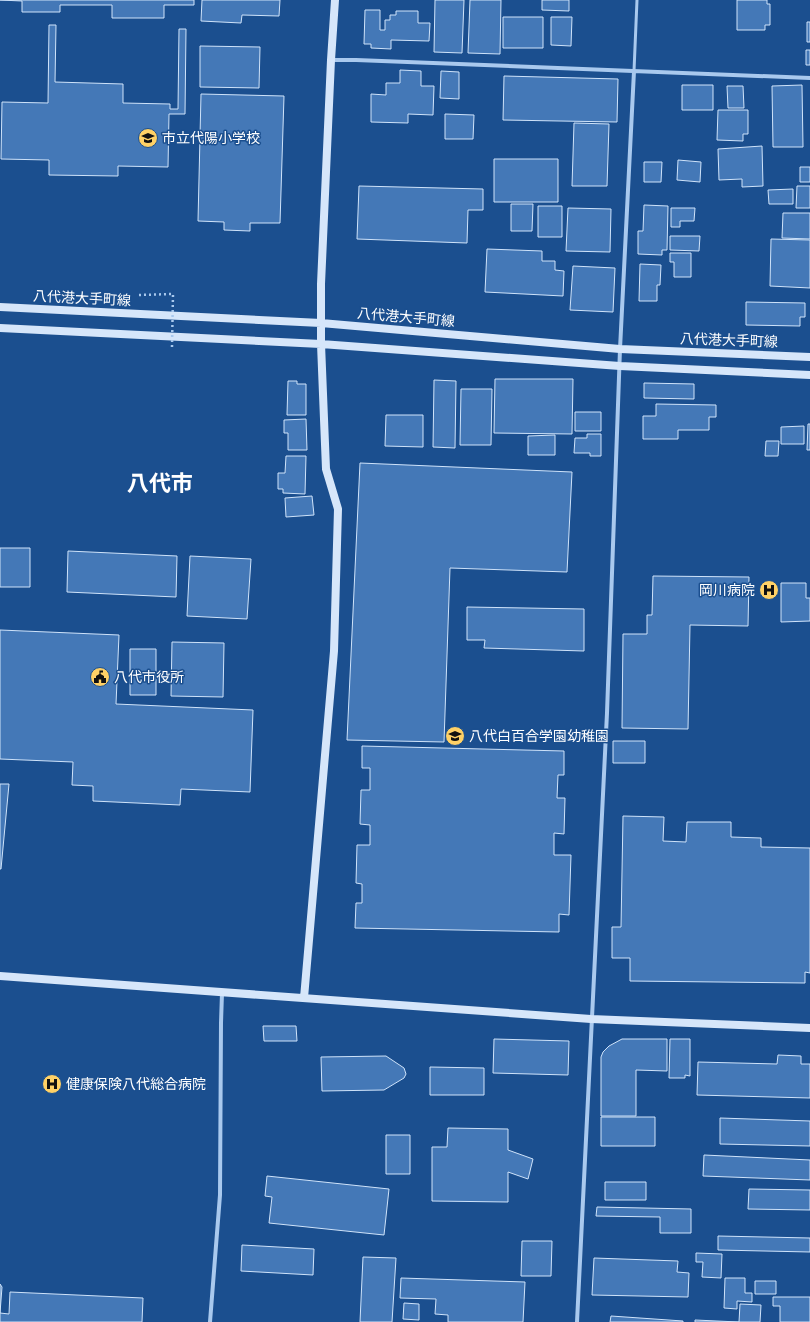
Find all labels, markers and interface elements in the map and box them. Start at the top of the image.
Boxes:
school or university icon: 市立代陽小学校 [137,127,159,149]
place label: 市立代陽小学校 [162,130,260,147]
street label: 八代港大手町線 [33,287,131,310]
street label: 八代港大手町線 [356,305,456,330]
street label: 八代港大手町線 [680,330,778,351]
district label: 八代市 [127,470,193,497]
hospital icon: 岡川病院 [758,579,780,601]
place label: 岡川病院 [699,582,755,599]
public building icon: 八代市役所 [89,666,111,688]
place label: 八代市役所 [114,669,184,686]
school or university icon: 八代白百合学園幼稚園 [444,725,466,747]
place label: 八代白百合学園幼稚園 [469,728,609,745]
hospital icon: 健康保険八代総合病院 [41,1073,63,1095]
place label: 健康保険八代総合病院 [66,1076,206,1093]

